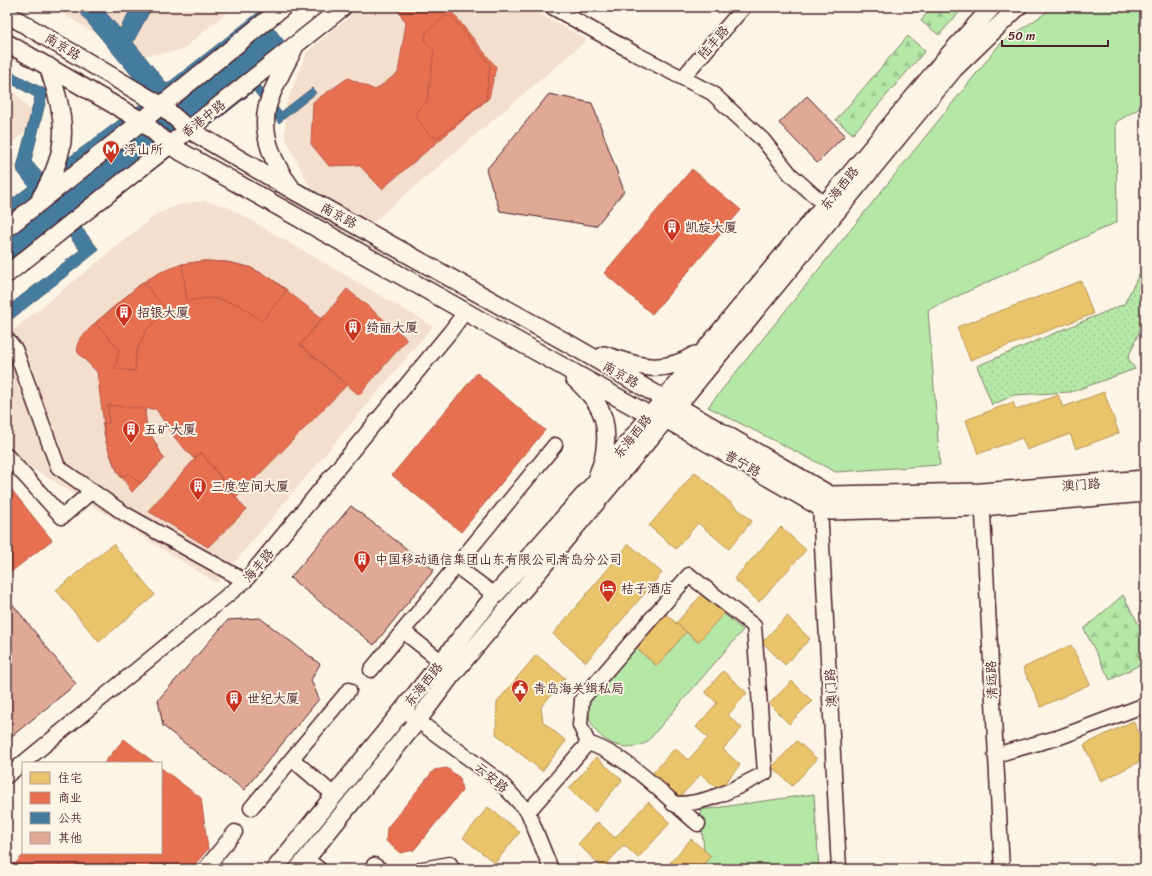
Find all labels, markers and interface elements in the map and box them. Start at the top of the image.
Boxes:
street label: 陆丰路 [692,20,735,65]
scale bar [1002,22,1108,48]
text: 50 m [1008,25,1035,47]
street label: 南京路 [40,27,85,66]
street label: 香港中路 [176,93,231,143]
place label: 浮山所 [124,138,163,161]
metro station icon: 浮山所 [101,139,121,164]
street label: 东海西路 [814,161,865,216]
street label: 南京路 [316,196,361,235]
place label: 凯旋大厦 [685,216,737,239]
building icon: 凯旋大厦 [662,217,682,242]
place label: 招银大厦 [137,301,189,324]
building icon: 招银大厦 [114,302,134,327]
place label: 绮丽大厦 [366,316,418,339]
building icon: 绮丽大厦 [343,317,363,342]
street label: 南京路 [598,355,643,394]
street label: 东海西路 [607,409,658,464]
place label: 五矿大厦 [144,418,196,441]
building icon: 五矿大厦 [121,419,141,444]
street label: 普宁路 [720,444,765,483]
street label: 澳门路 [1061,472,1101,497]
place label: 三度空间大厦 [211,475,289,498]
building icon: 三度空间大厦 [188,476,208,501]
street label: 海丰路 [237,543,280,588]
place label: 中国移动通信集团山东有限公司青岛分公司 [375,548,622,571]
building icon: 中国移动通信集团山东有限公司青岛分公司 [352,549,372,574]
place label: 桔子酒店 [621,577,673,600]
hotel icon: 桔子酒店 [598,578,618,603]
street label: 东海西路 [398,657,449,712]
street label: 清远路 [979,660,1004,700]
street label: 澳门路 [818,668,843,708]
place label: 青岛海关缉私局 [533,677,624,700]
public building icon: 青岛海关缉私局 [510,678,530,703]
place label: 世纪大厦 [247,687,299,710]
building icon: 世纪大厦 [224,688,244,713]
street label: 云安路 [469,756,514,799]
legend [22,762,162,854]
text: 住宅 [58,767,82,789]
text: 商业 [58,787,82,809]
text: 公共 [58,807,82,829]
text: 其他 [58,827,82,849]

